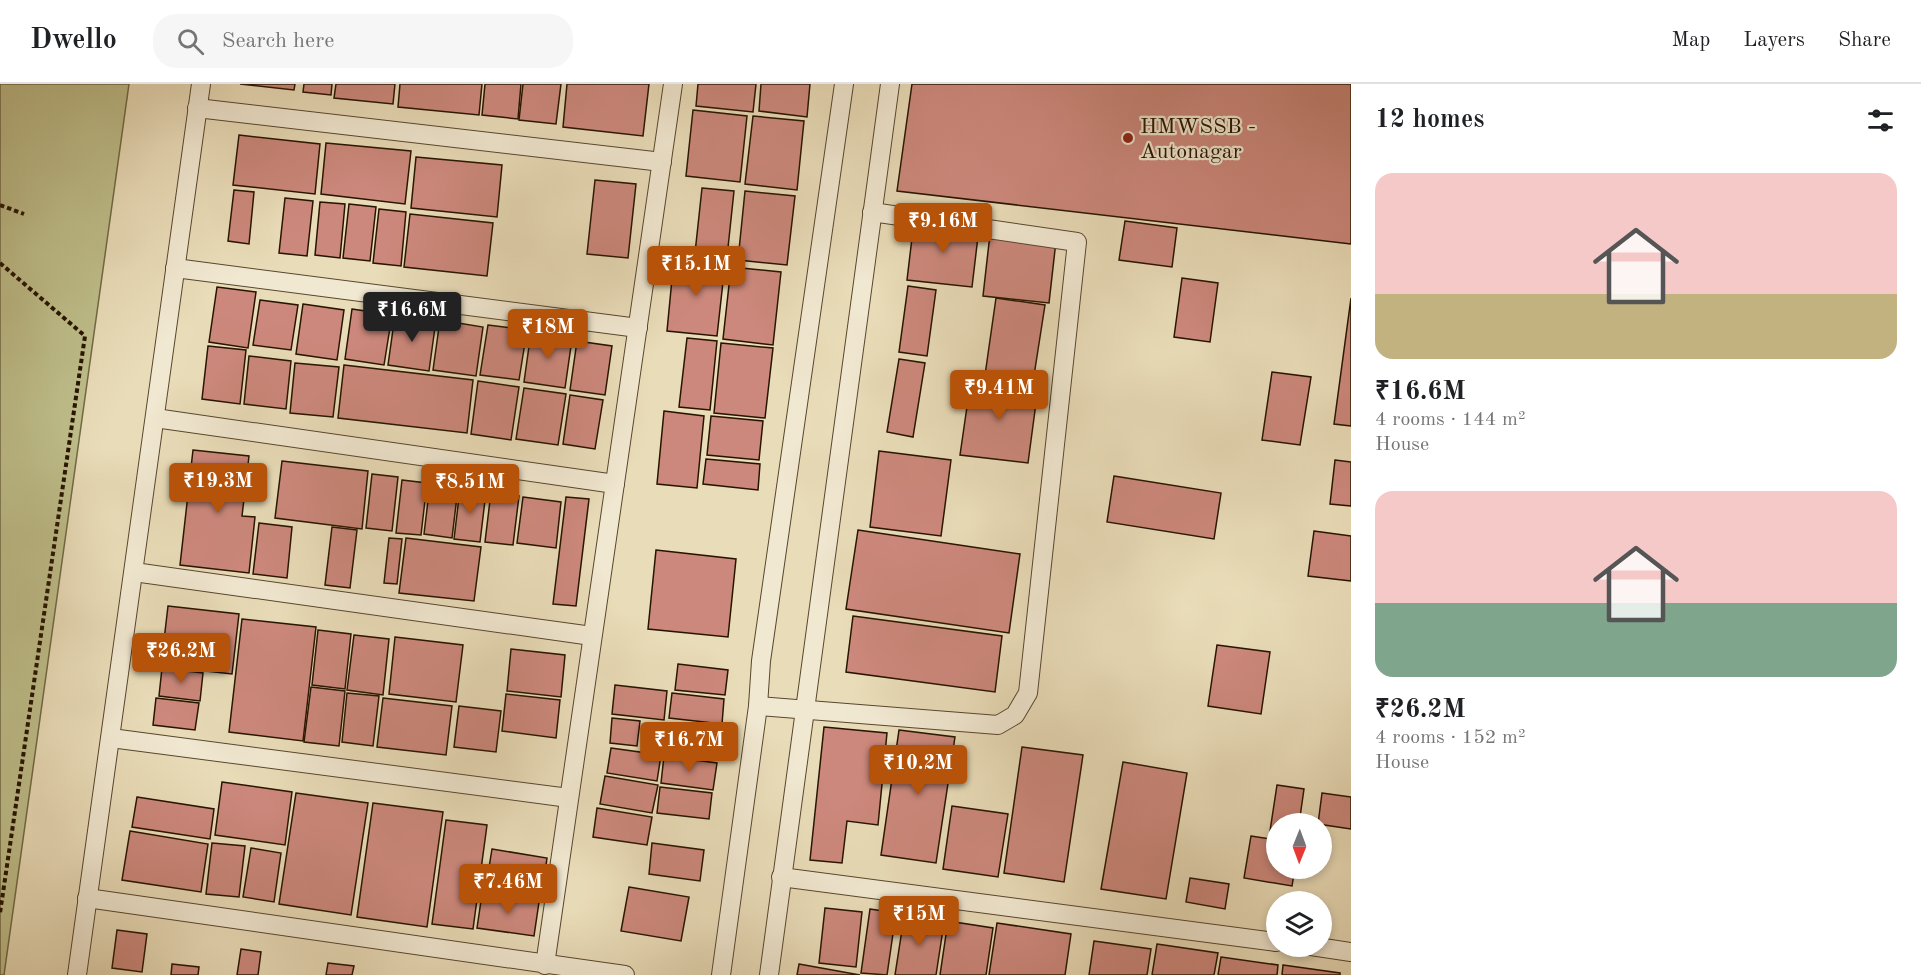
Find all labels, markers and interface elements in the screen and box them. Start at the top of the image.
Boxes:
search box [153,14,573,68]
icon: search [174,25,207,58]
text: Dwello [30,27,117,55]
text: Search here [222,30,334,52]
text: Map [1671,30,1710,51]
text: Layers [1743,30,1805,51]
text: Share [1838,30,1891,51]
icon: filters [1864,104,1897,137]
text: 12 homes [1375,107,1484,133]
place label: HMWSSB - Autonagar [1140,116,1256,163]
marker: HMWSSB - Autonagar [1121,131,1135,145]
pin: ₹9.16M [894,203,992,254]
text: ₹9.16M [908,212,978,232]
icon: home [1582,212,1690,320]
pin: ₹15.1M [647,246,745,297]
text: ₹15.1M [661,255,731,275]
pin: ₹16.6M [363,292,461,343]
text: ₹16.6M [377,301,447,321]
pin: ₹18M [512,309,584,360]
text: ₹18M [522,318,574,338]
pin: ₹9.41M [950,370,1048,421]
text: ₹9.41M [964,379,1034,399]
text: ₹16.6M [1375,379,1466,405]
text: 4 rooms · 144 m² [1375,410,1525,430]
text: House [1375,435,1429,455]
pin: ₹19.3M [169,463,267,514]
pin: ₹8.51M [421,464,519,515]
text: ₹19.3M [183,472,253,492]
text: ₹8.51M [435,473,505,493]
icon: home [1582,530,1690,638]
pin: ₹26.2M [132,633,230,684]
text: ₹26.2M [146,642,216,662]
text: ₹26.2M [1375,697,1466,723]
pin: ₹16.7M [640,722,738,773]
text: 4 rooms · 152 m² [1375,728,1525,748]
text: ₹16.7M [654,731,724,751]
pin: ₹10.2M [869,745,967,796]
text: House [1375,753,1429,773]
text: ₹10.2M [883,754,953,774]
north arrow [1266,813,1332,879]
map controls [1266,813,1332,957]
pin: ₹7.46M [459,864,557,915]
text: ₹7.46M [473,873,543,893]
button: layers [1266,891,1332,957]
pin: ₹15M [883,896,955,947]
text: ₹15M [893,905,945,925]

